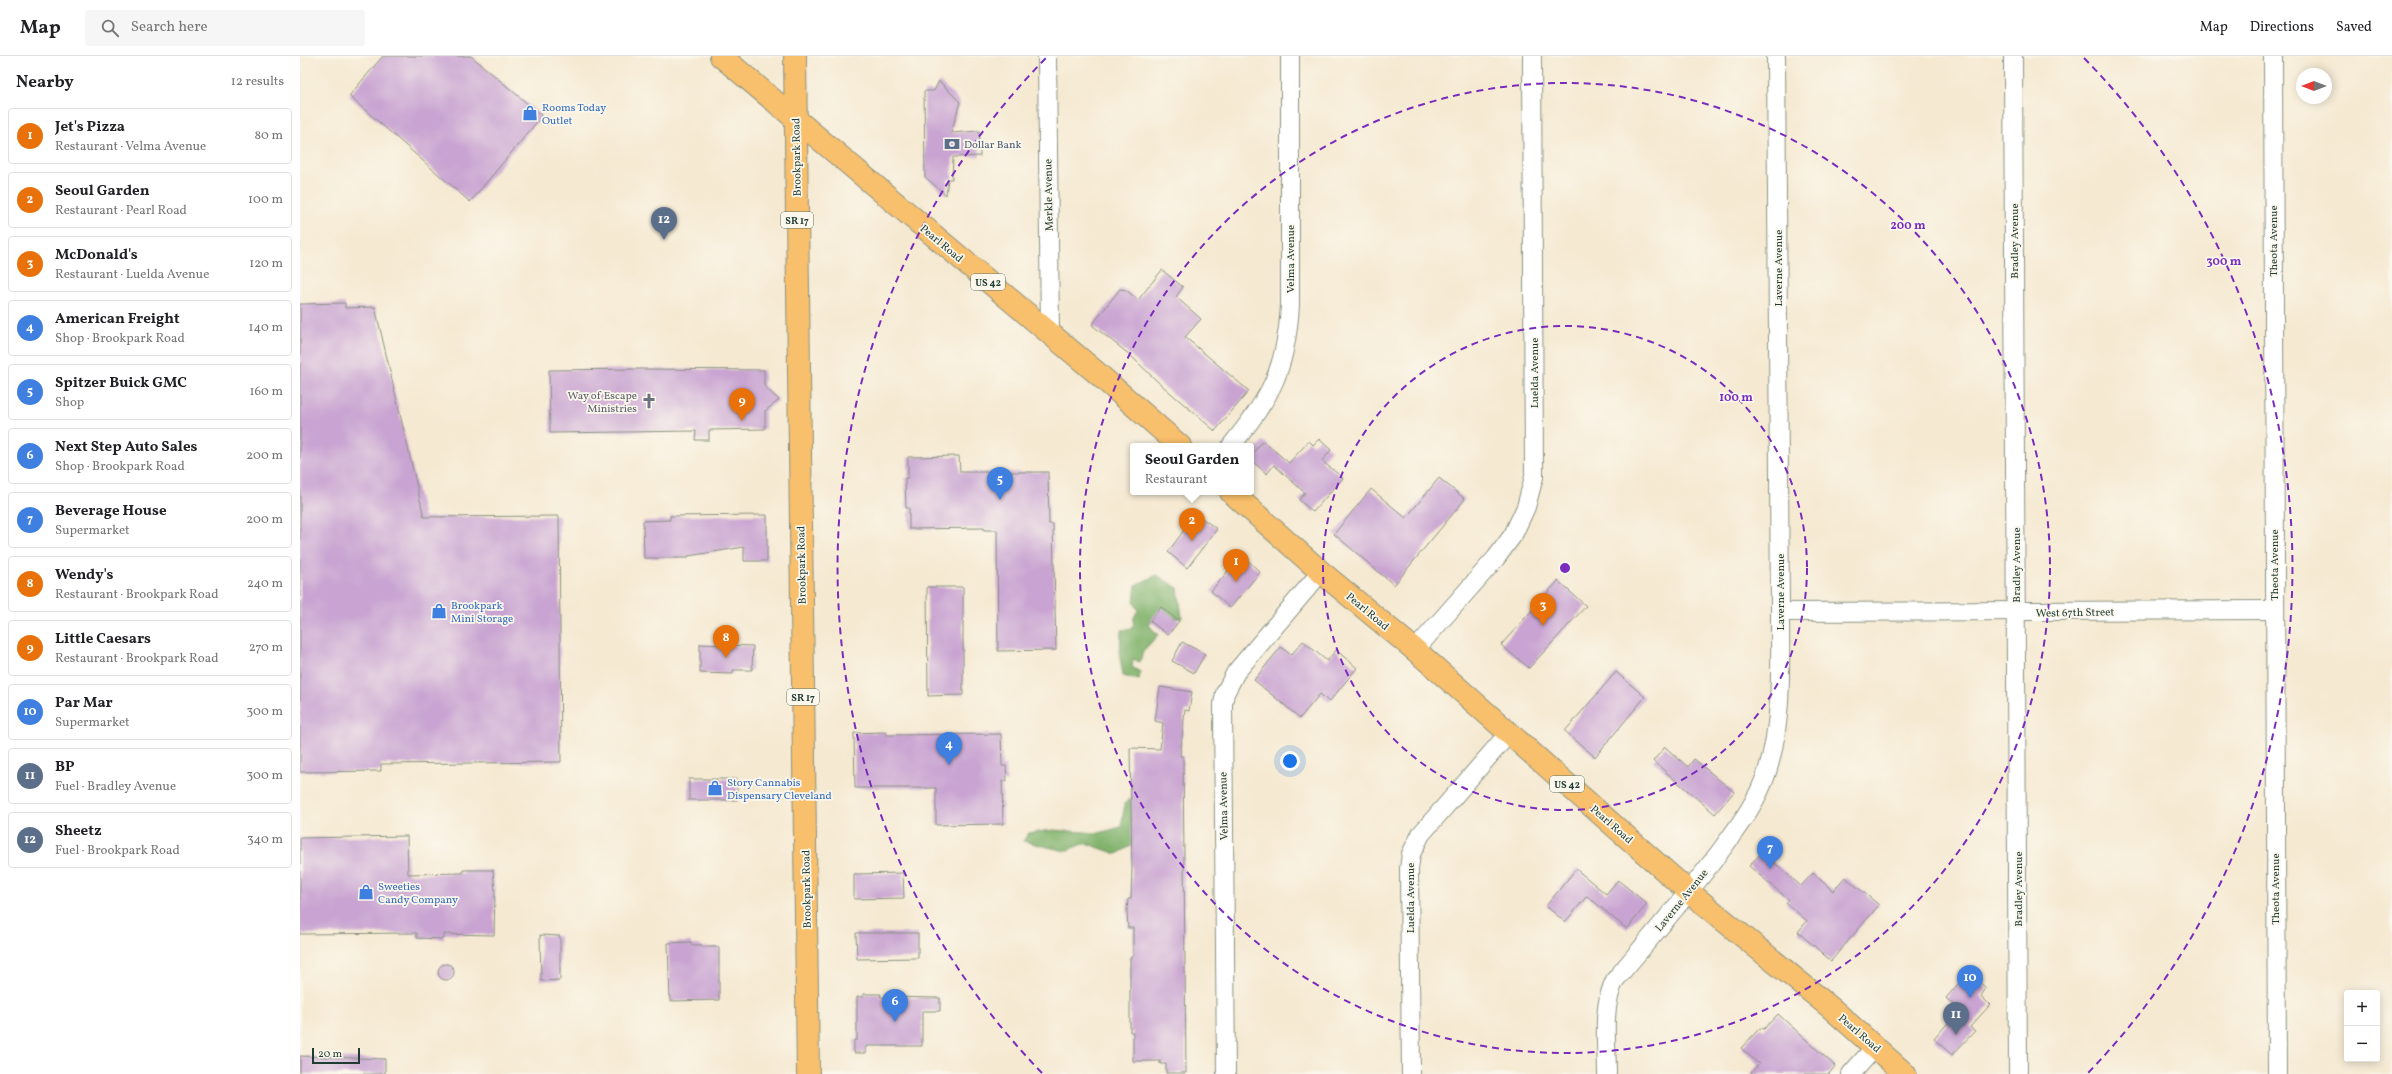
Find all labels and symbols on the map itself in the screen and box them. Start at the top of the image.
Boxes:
north arrow [2296,68,2332,104]
place label: Rooms Today Outlet [542,101,606,129]
shop icon: Rooms Today Outlet [521,104,539,122]
street label: Brookpark Road [789,118,806,196]
bank icon: Dollar Bank [943,135,961,153]
place label: Dollar Bank [964,138,1022,153]
street label: Merkle Avenue [1041,159,1058,231]
street label: Bradley Avenue [2008,203,2023,279]
street label: Theota Avenue [2267,205,2282,277]
pin: 12 [651,207,677,240]
road number: SR 17 [781,212,813,228]
text: 200 m [1890,218,1926,234]
street label: Pearl Road [916,222,966,267]
street label: Velma Avenue [1284,225,1299,293]
street label: Laverne Avenue [1772,230,1787,306]
text: 300 m [2207,254,2242,270]
road number: US 42 [971,274,1005,290]
street label: Luelda Avenue [1528,338,1543,408]
pin: 9 [729,388,755,421]
place label: Way of Escape Ministries [568,389,637,417]
text: 100 m [1719,390,1753,406]
church icon: Way of Escape Ministries [640,392,658,410]
pin: 5 [987,467,1013,500]
pin: 2 [1179,508,1205,541]
street label: Brookpark Road [794,526,811,604]
street label: Bradley Avenue [2010,527,2025,603]
street label: Theota Avenue [2268,529,2283,601]
pin: 1 [1223,549,1249,582]
street label: Laverne Avenue [1774,554,1789,630]
centre of rings [1558,561,1572,575]
street label: Pearl Road [1342,590,1392,635]
pin: 3 [1530,593,1556,626]
place label: Brookpark Mini Storage [451,599,513,627]
shop icon: Brookpark Mini Storage [430,602,448,620]
street label: West 67th Street [2036,605,2115,622]
pin: 8 [713,625,739,658]
road number: SR 17 [787,689,819,705]
pin: 4 [936,732,962,765]
your location [1280,751,1300,771]
street label: Velma Avenue [1216,772,1233,840]
place label: Story Cannabis Dispensary Cleveland [727,776,832,804]
road number: US 42 [1550,776,1584,792]
shop icon: Story Cannabis Dispensary Cleveland [706,779,724,797]
street label: Pearl Road [1587,802,1635,848]
pin: 7 [1757,836,1783,869]
street label: Brookpark Road [799,850,816,928]
street label: Bradley Avenue [2012,851,2027,927]
street label: Theota Avenue [2269,853,2284,925]
street label: Luelda Avenue [1404,863,1419,933]
street label: Laverne Avenue [1652,866,1712,936]
place label: Sweeties Candy Company [378,880,458,908]
shop icon: Sweeties Candy Company [357,883,375,901]
pin: 10 [1957,965,1983,998]
pin: 6 [882,989,908,1022]
pin: 11 [1943,1002,1969,1035]
street label: Pearl Road [1835,1011,1883,1057]
scale bar [312,1046,360,1065]

